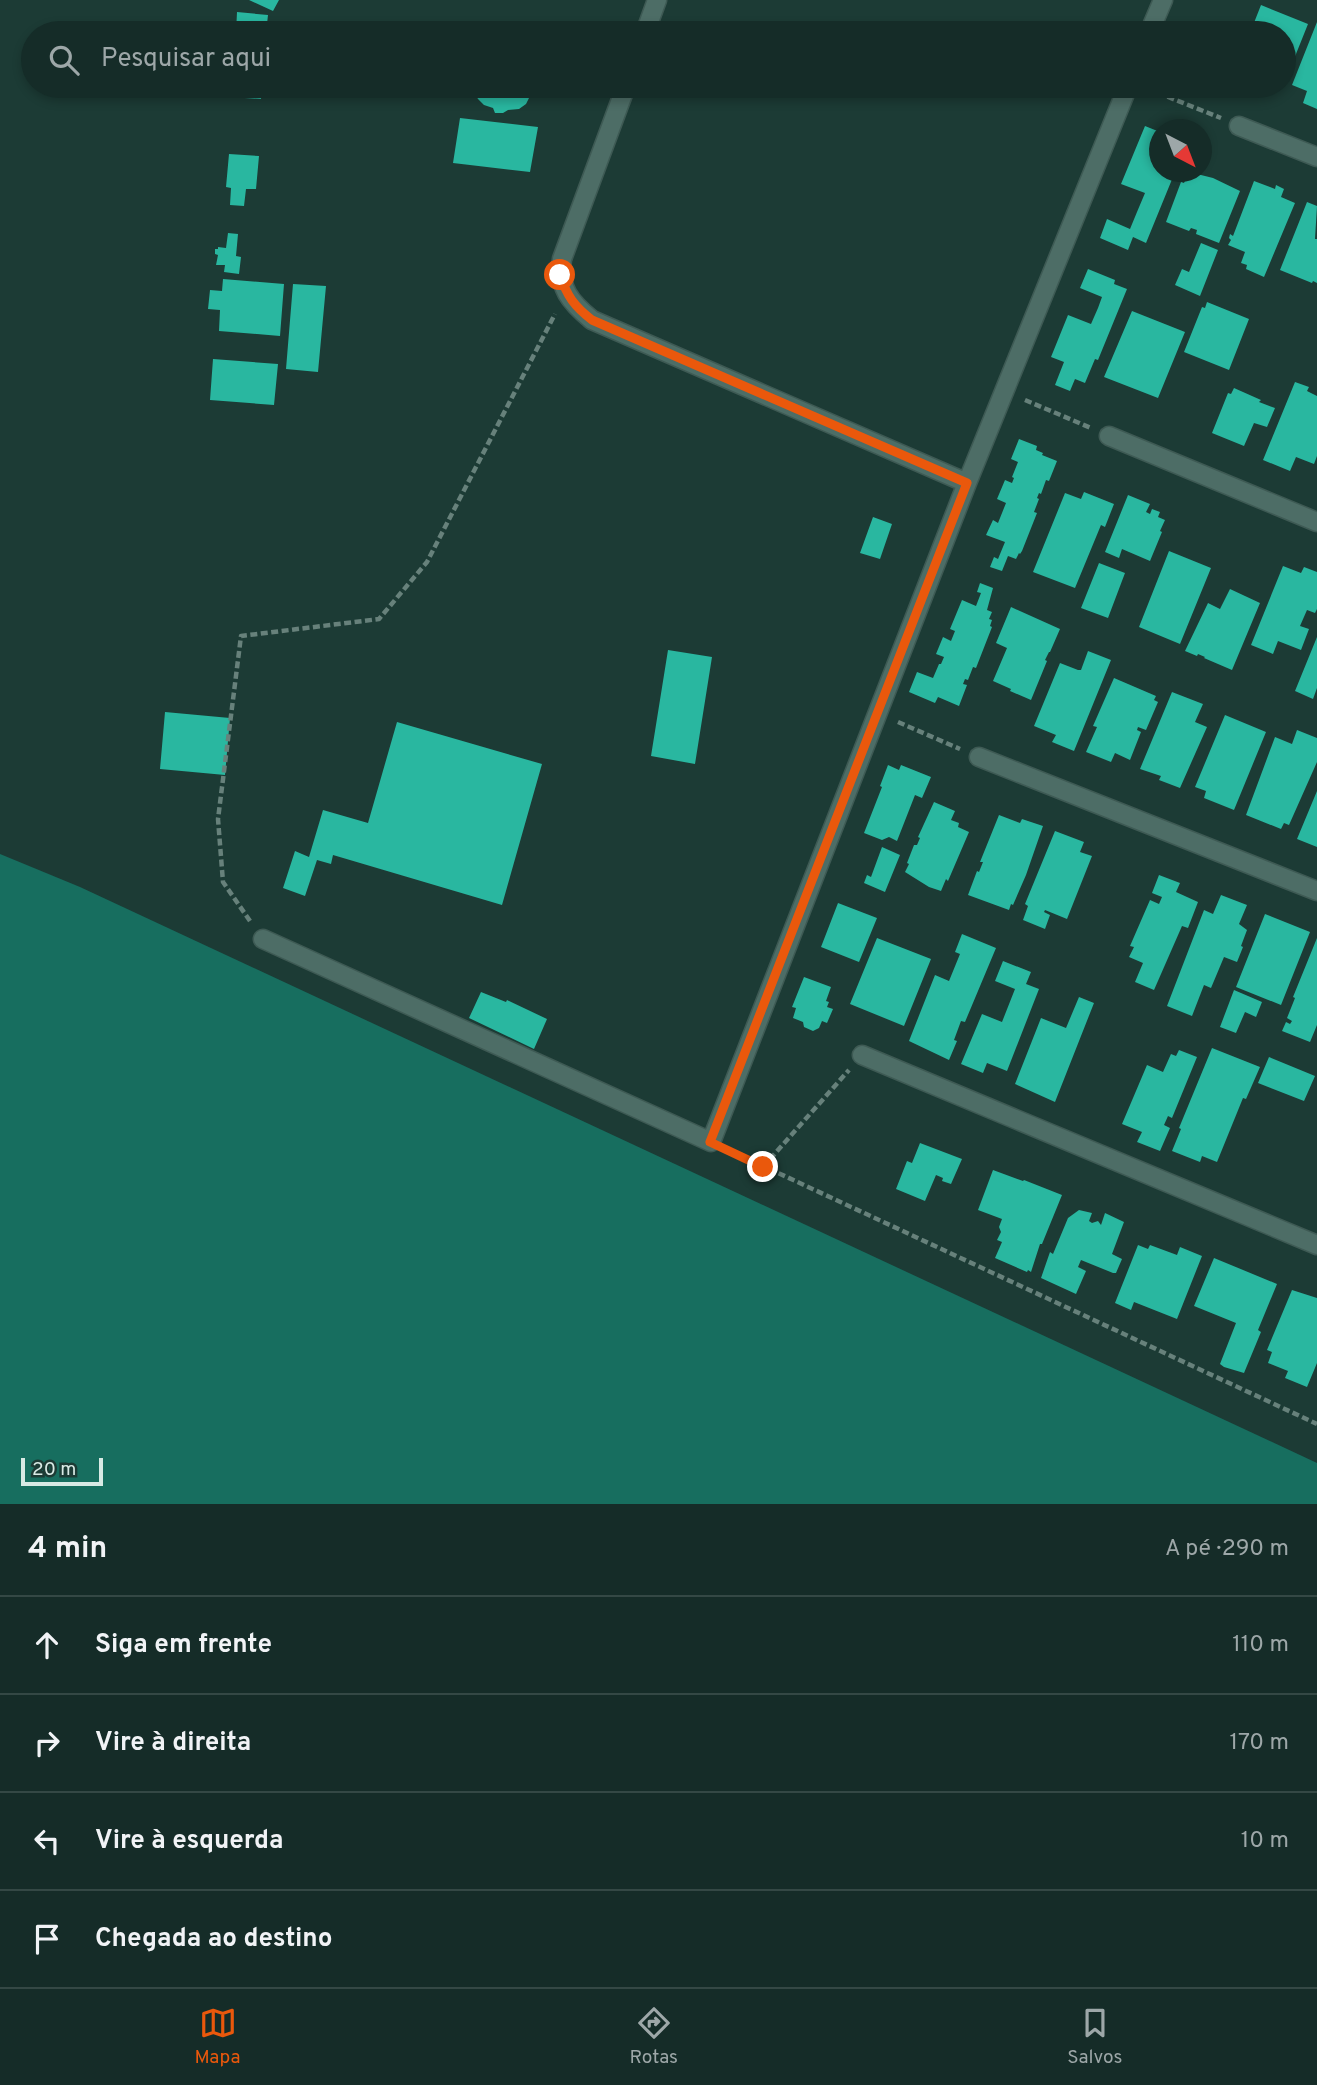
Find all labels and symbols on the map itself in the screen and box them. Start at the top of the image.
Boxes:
north arrow [1149,119,1212,182]
route start [544,259,575,290]
route end [747,1151,778,1182]
scale bar [21,1455,103,1487]

